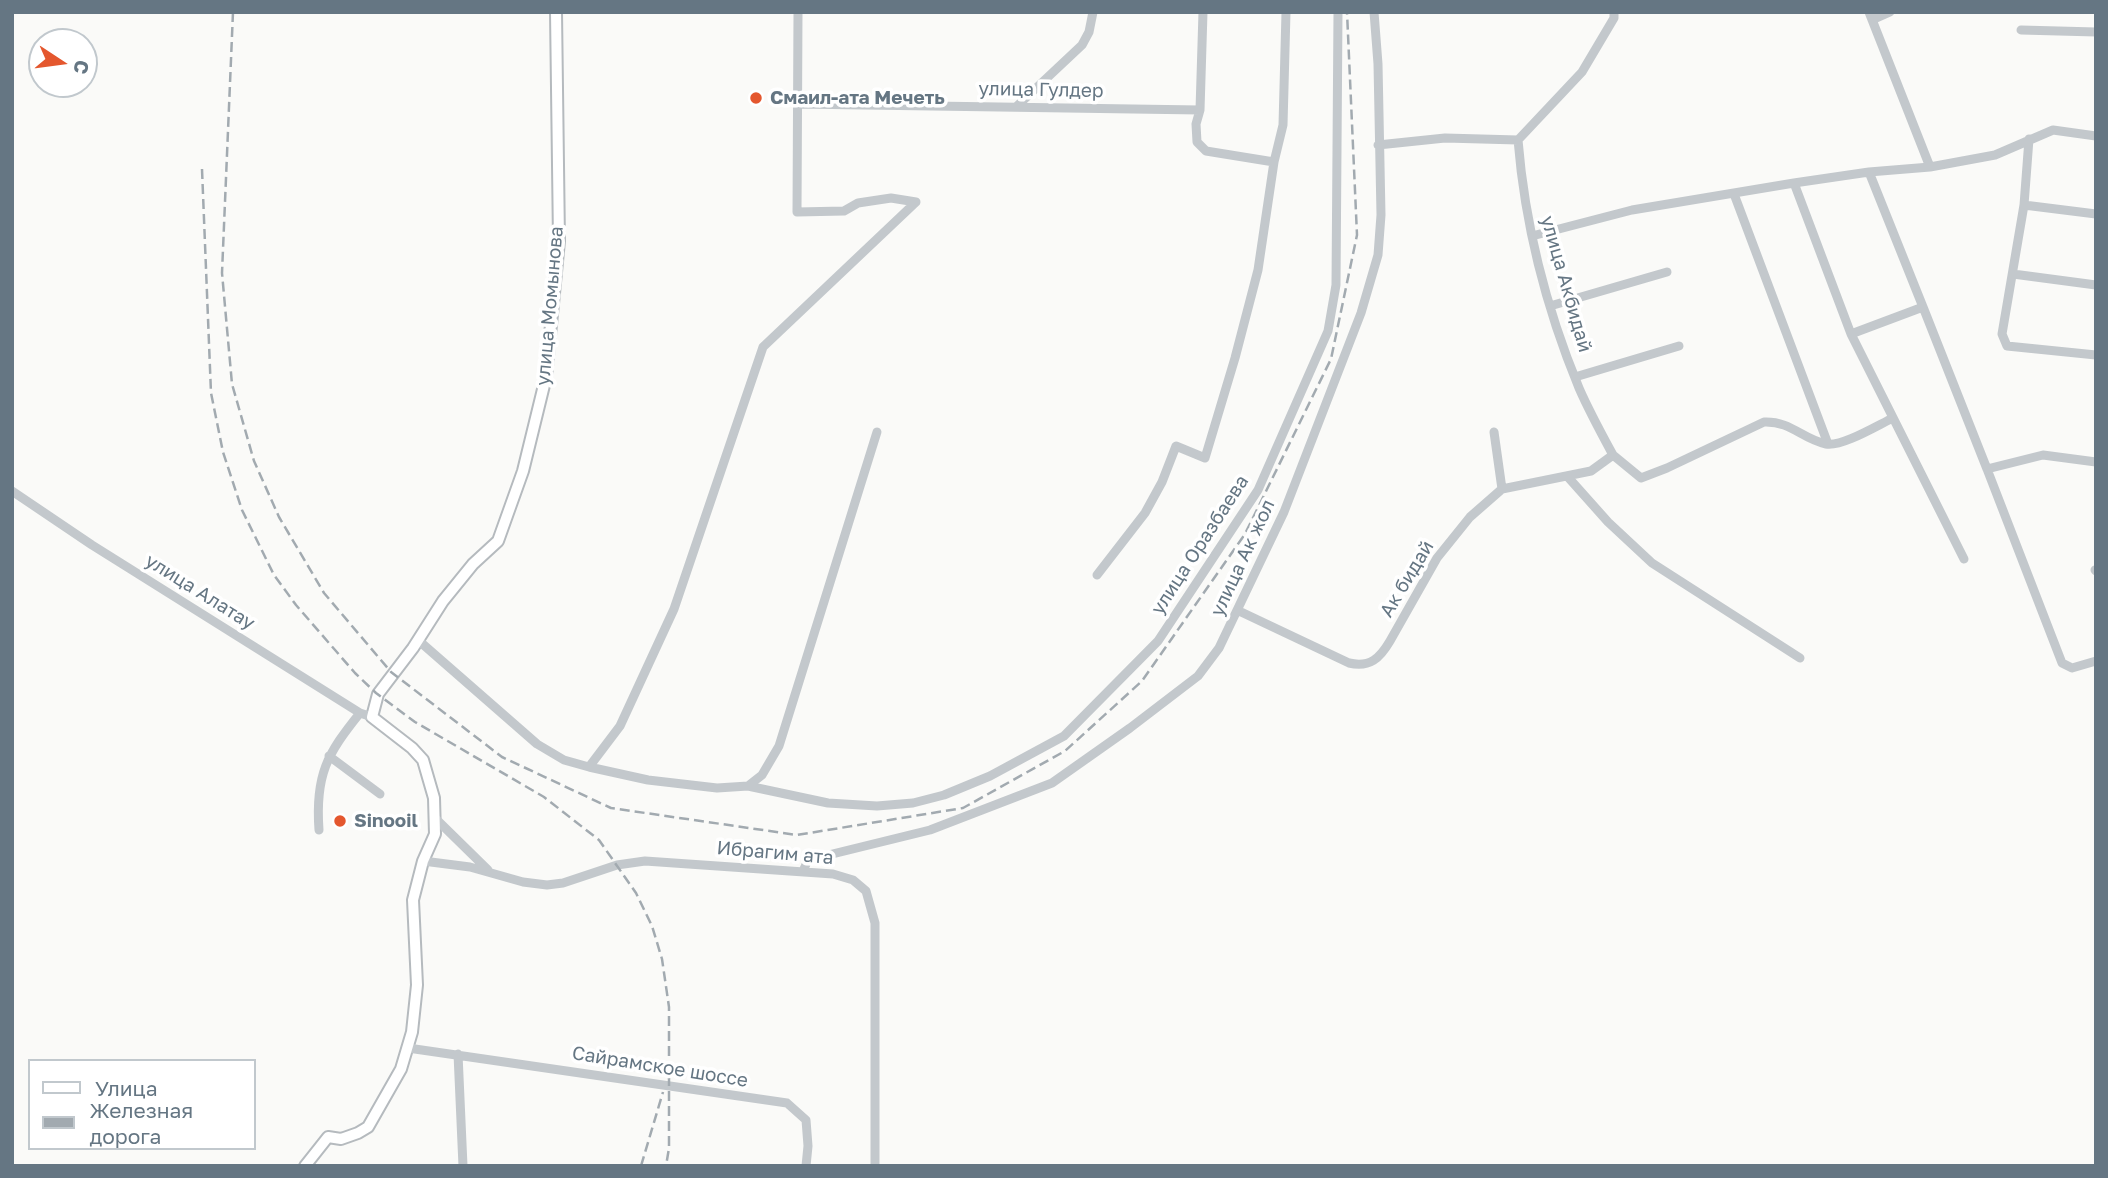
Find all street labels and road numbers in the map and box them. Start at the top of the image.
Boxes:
street label: улица Гулдер [978,78,1104,102]
street label: улица Акбидай [1536,213,1596,355]
street label: улица Момынова [532,225,568,387]
street label: улица Оразбаева [1146,471,1254,619]
street label: улица Ак жол [1206,496,1280,620]
street label: Ак бидай [1375,537,1439,621]
street label: улица Алатау [141,549,259,635]
street label: Ибрагим ата [716,837,834,869]
street label: Сайрамское шоссе [570,1042,750,1092]

